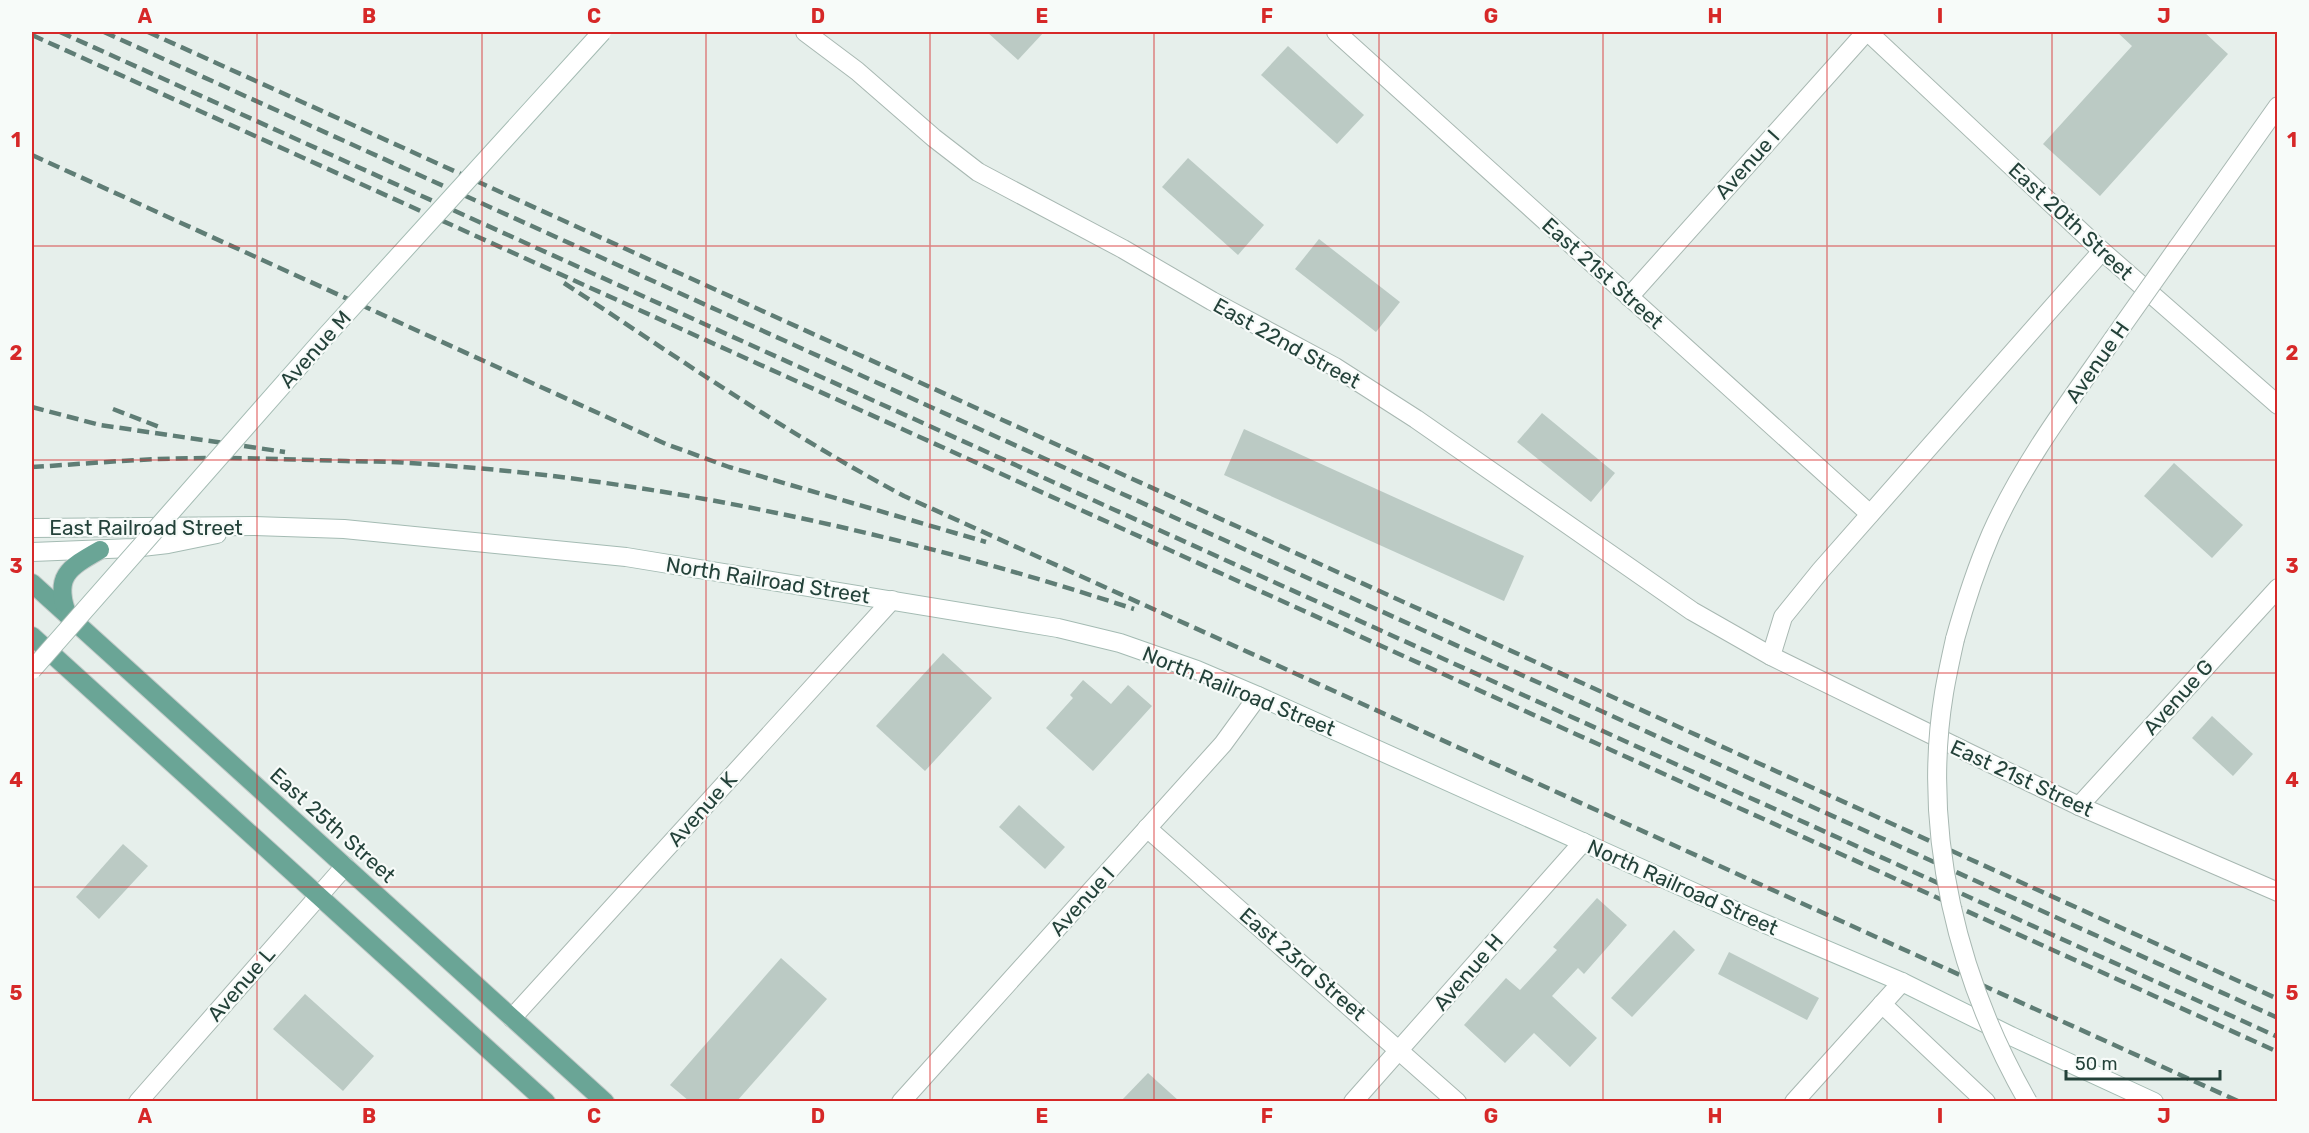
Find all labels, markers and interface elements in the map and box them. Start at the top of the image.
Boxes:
text: A [138,4,153,28]
text: B [362,4,376,28]
text: C [587,4,601,28]
text: D [811,4,825,28]
text: E [1036,4,1048,28]
text: F [1261,4,1273,28]
text: G [1484,4,1498,28]
text: H [1708,4,1722,28]
text: I [1937,4,1943,28]
text: J [2157,4,2171,28]
street label: Avenue I [1709,124,1785,204]
text: 1 [11,128,21,152]
text: 1 [2287,128,2297,152]
street label: East 20th Street [2004,157,2138,285]
street label: East 21st Street [1537,212,1669,334]
street label: East 22nd Street [1209,292,1365,394]
street label: Avenue M [274,305,356,393]
street label: Avenue H [2060,316,2134,408]
text: 2 [10,341,23,365]
text: 2 [2286,341,2299,365]
street label: East Railroad Street [49,515,243,540]
street label: North Railroad Street [664,552,872,608]
text: 3 [9,554,23,578]
text: 3 [2285,554,2299,578]
street label: North Railroad Street [1139,641,1339,741]
street label: Avenue G [2138,654,2218,740]
street label: East 21st Street [1947,734,2097,822]
street label: East 25th Street [265,762,401,888]
street label: Avenue K [662,766,742,851]
text: 4 [9,768,23,792]
text: 4 [2285,768,2299,792]
street label: North Railroad Street [1584,834,1782,940]
street label: Avenue I [1044,861,1120,941]
street label: East 23rd Street [1235,902,1371,1026]
street label: Avenue H [1428,928,1508,1016]
street label: Avenue L [202,942,280,1026]
text: 5 [10,981,23,1005]
text: 5 [2286,981,2299,1005]
scale bar [2066,1043,2220,1081]
text: 50 m [2075,1053,2118,1075]
text: A [138,1104,153,1128]
text: B [362,1104,376,1128]
text: C [587,1104,601,1128]
text: D [811,1104,825,1128]
text: E [1036,1104,1048,1128]
text: F [1261,1104,1273,1128]
text: G [1484,1104,1498,1128]
text: H [1708,1104,1722,1128]
text: I [1937,1104,1943,1128]
text: J [2157,1104,2171,1128]

